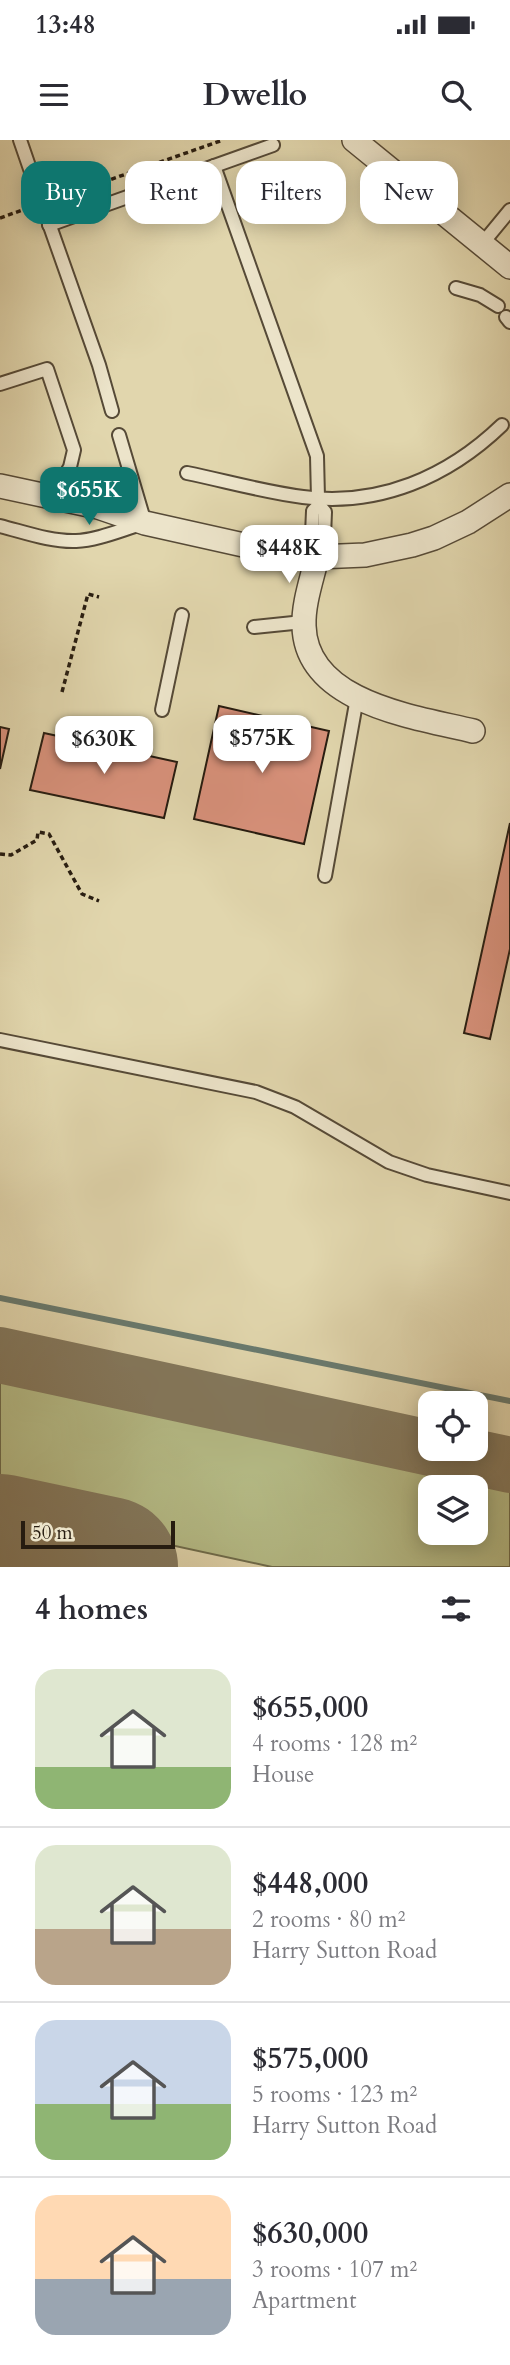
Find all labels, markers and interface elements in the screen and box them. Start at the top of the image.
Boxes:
text: 13:48 [35,7,96,42]
text: Dwello [203,73,307,117]
icon: menu [35,76,73,114]
icon: search [437,76,475,114]
chip: Buy [21,161,111,224]
chip: Rent [125,161,222,224]
chip: Filters [236,161,346,224]
chip: New [360,161,458,224]
pin: $655K [40,468,138,527]
text: $655K [56,474,122,505]
pin: $448K [240,526,338,585]
text: $448K [256,532,322,563]
pin: $630K [55,716,153,776]
pin: $575K [213,716,311,775]
text: $575K [229,722,295,753]
text: $630K [71,723,137,754]
map controls [418,1391,488,1545]
button: locate [418,1391,488,1461]
button: layers [418,1475,488,1545]
scale bar [21,1518,175,1550]
text: 50 m [32,1520,73,1546]
text: 4 homes [35,1589,148,1630]
icon: filters [437,1590,475,1628]
text: $655,000 [252,1687,368,1728]
icon: home [91,1697,175,1781]
text: 4 rooms · 128 m² [252,1728,417,1759]
text: House [252,1759,314,1790]
text: $448,000 [252,1863,368,1904]
icon: home [91,1873,175,1957]
text: 2 rooms · 80 m² [252,1904,405,1935]
text: Harry Sutton Road [252,1935,437,1966]
text: $575,000 [252,2038,368,2079]
icon: home [91,2048,175,2132]
text: 5 rooms · 123 m² [252,2079,417,2110]
text: Harry Sutton Road [252,2110,437,2141]
text: $630,000 [252,2213,368,2254]
icon: home [91,2223,175,2307]
text: 3 rooms · 107 m² [252,2254,417,2285]
text: Apartment [252,2285,356,2316]

